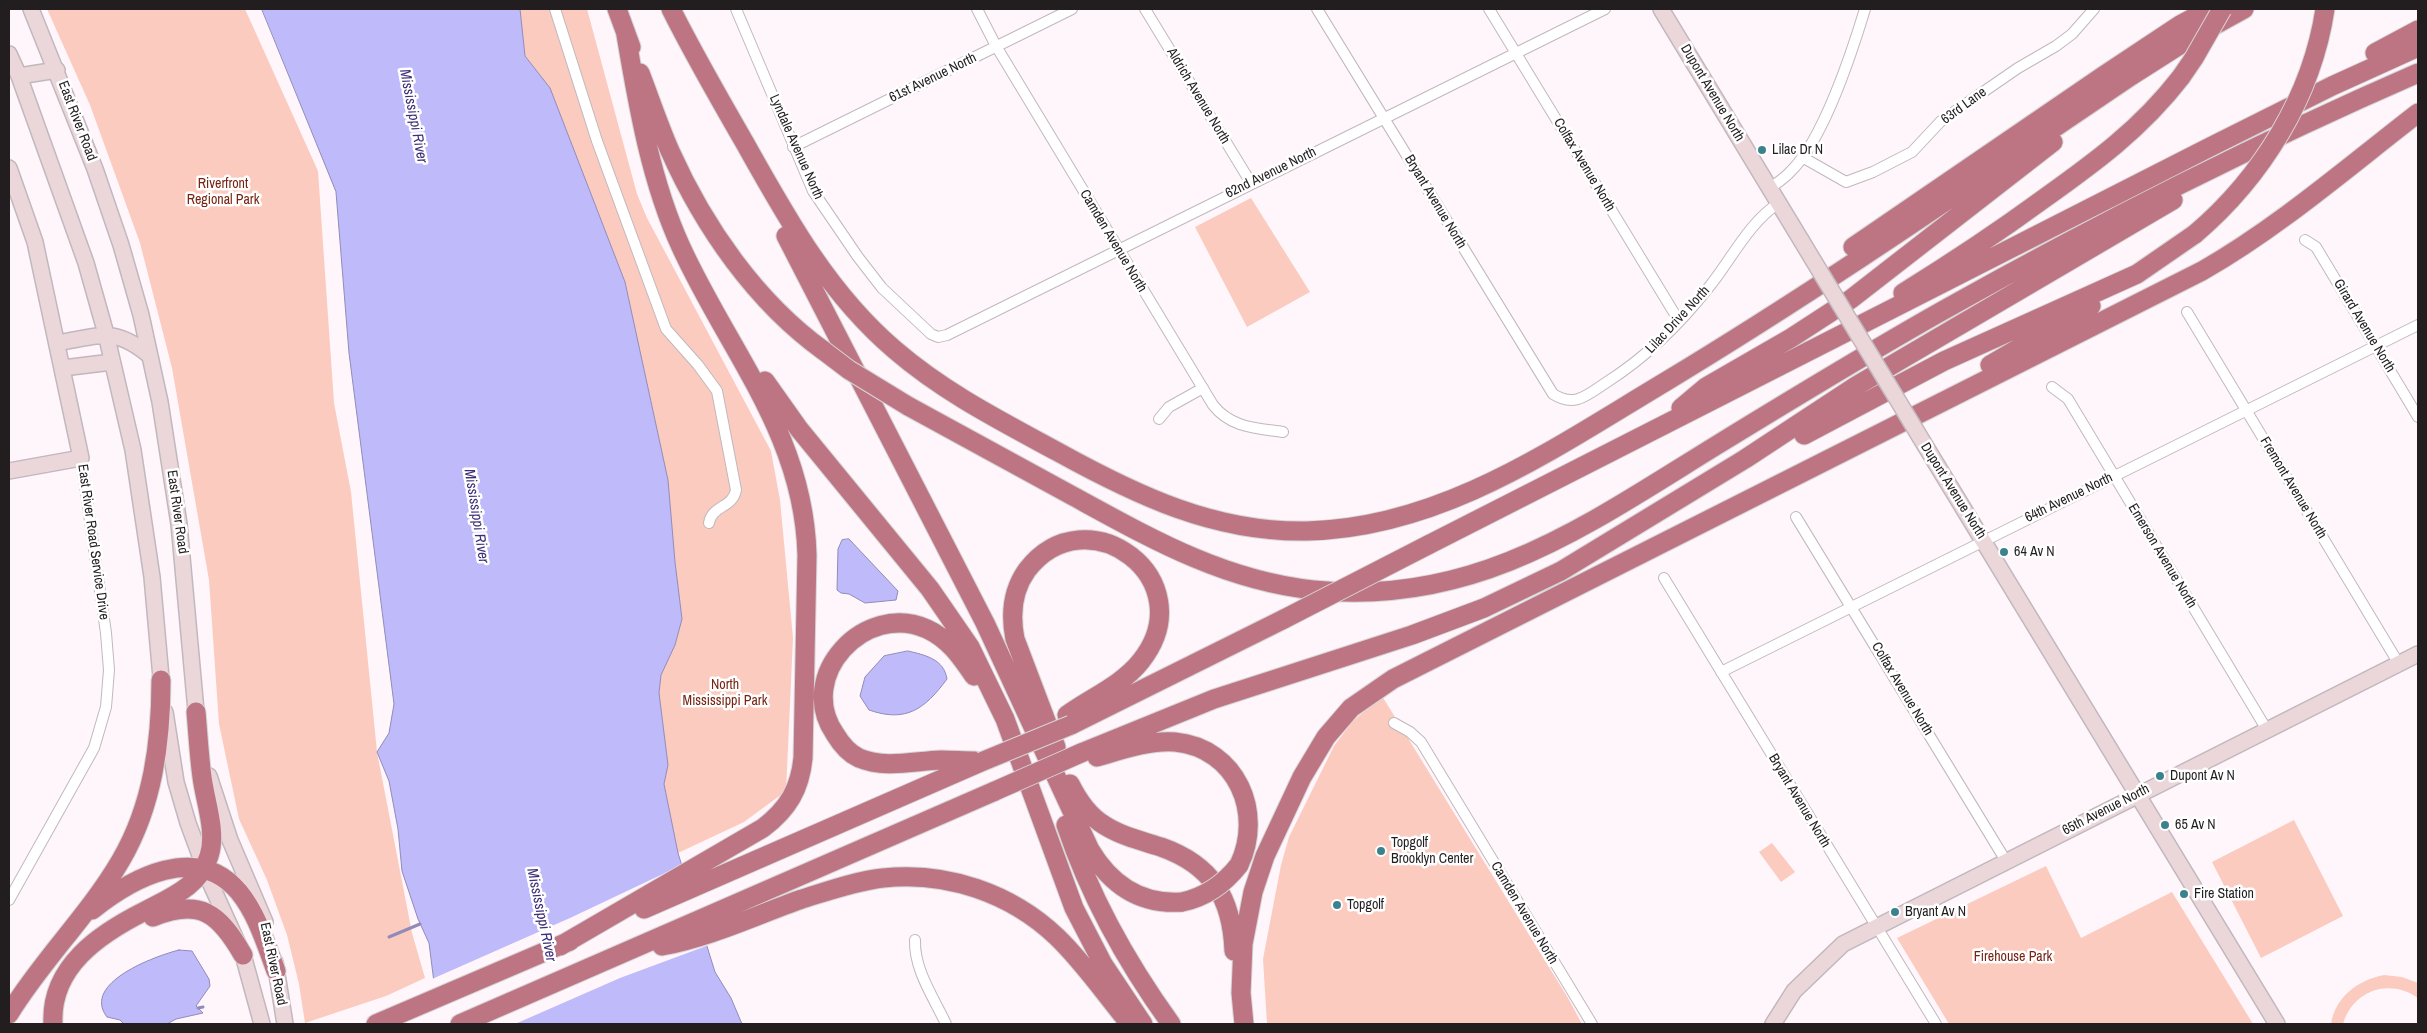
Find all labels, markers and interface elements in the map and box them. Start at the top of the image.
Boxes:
street label: Dupont Avenue North [1676,41,1748,145]
street label: Aldrich Avenue North [1163,45,1233,147]
street label: 61st Avenue North [887,50,979,106]
water label: Mississippi River [395,68,431,164]
street label: East River Road [54,79,100,163]
street label: 63rd Lane [1938,84,1990,128]
street label: Lyndale Avenue North [765,92,827,202]
street label: Colfax Avenue North [1550,115,1618,215]
place label: Lilac Dr N [1772,142,1823,158]
street label: 62nd Avenue North [1223,144,1319,202]
marker: Lilac Dr N [1756,144,1768,156]
street label: Bryant Avenue North [1400,152,1470,252]
park label: Riverfront Regional Park [187,176,259,208]
street label: Camden Avenue North [1076,187,1150,295]
street label: Girard Avenue North [2330,276,2398,376]
street label: Lilac Drive North [1642,283,1714,357]
street label: Fremont Avenue North [2256,434,2330,542]
street label: Dupont Avenue North [1917,440,1989,542]
street label: East River Road Service Drive [74,463,112,621]
water label: Mississippi River [460,468,492,564]
street label: East River Road [163,469,191,555]
street label: 64th Avenue North [2022,470,2116,526]
street label: Emerson Avenue North [2124,501,2200,611]
place label: 64 Av N [2014,544,2055,560]
marker: 64 Av N [1998,546,2010,558]
street label: Colfax Avenue North [1868,639,1936,739]
park label: North Mississippi Park [683,677,767,710]
street label: Bryant Avenue North [1764,751,1834,851]
place label: Dupont Av N [2170,768,2235,784]
marker: Dupont Av N [2154,770,2166,782]
street label: 65th Avenue North [2060,781,2152,839]
place label: 65 Av N [2175,817,2216,833]
marker: 65 Av N [2159,819,2171,831]
place label: Topgolf Brooklyn Center [1391,835,1473,868]
marker: Topgolf Brooklyn Center [1375,845,1387,857]
street label: Camden Avenue North [1487,859,1561,967]
water label: Mississippi River [522,867,560,963]
place label: Fire Station [2194,886,2254,902]
marker: Fire Station [2178,888,2190,900]
place label: Topgolf [1347,897,1384,913]
marker: Topgolf [1331,899,1343,911]
place label: Bryant Av N [1905,904,1966,920]
marker: Bryant Av N [1889,906,1901,918]
street label: East River Road [256,921,290,1007]
park label: Firehouse Park [1974,949,2052,965]

